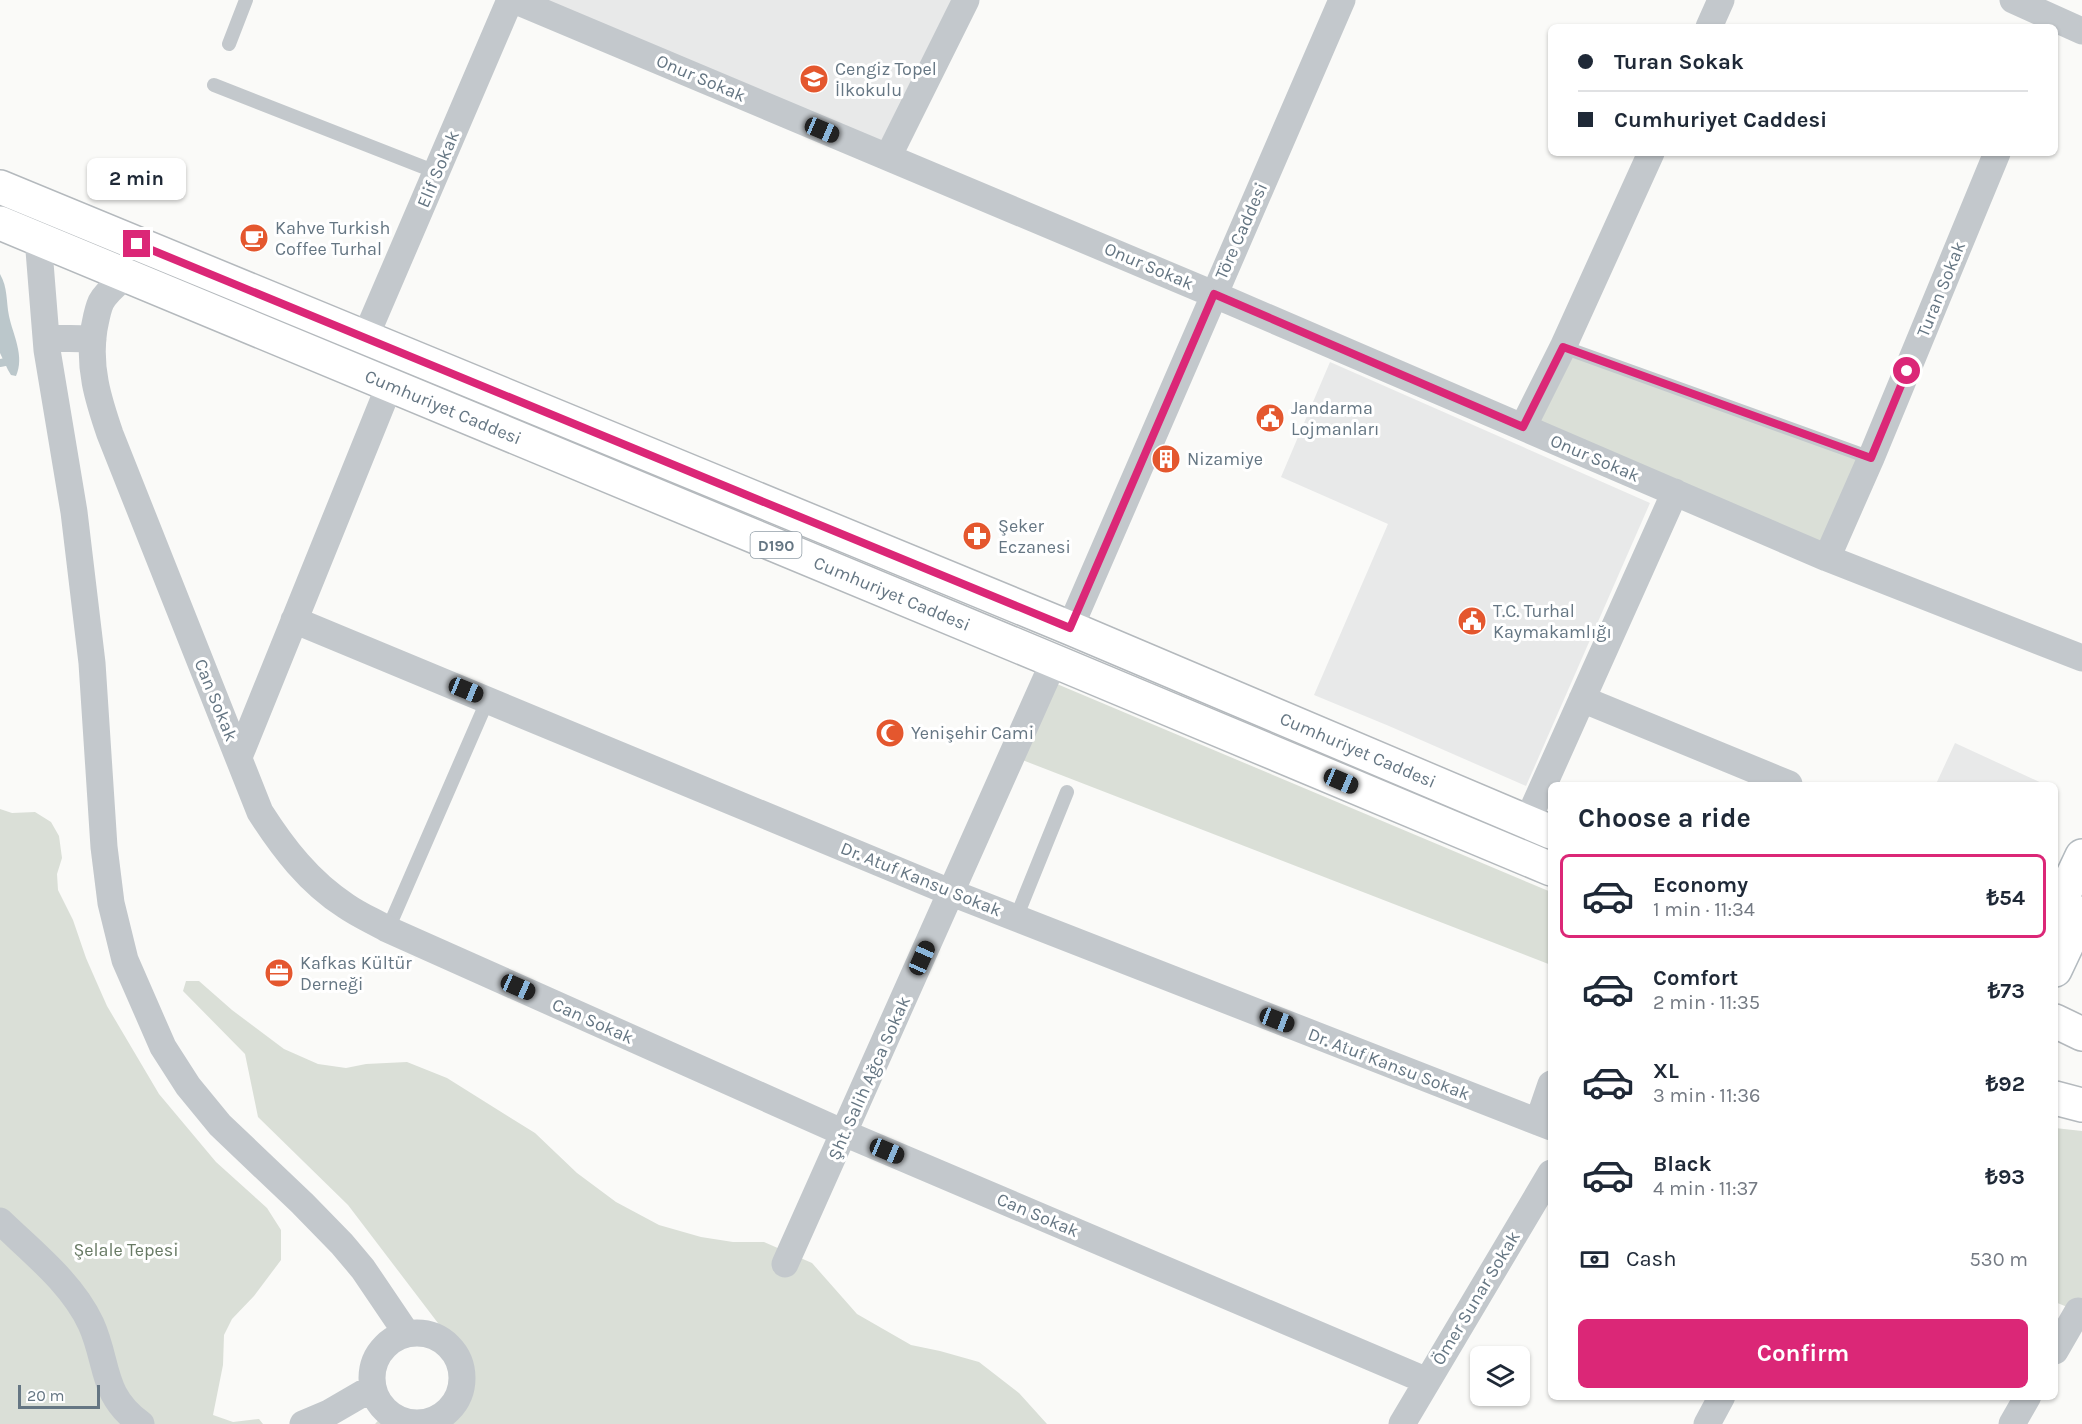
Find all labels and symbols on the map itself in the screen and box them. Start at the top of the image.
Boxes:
street label: Onur Sokak [653,49,749,107]
place label: Cengiz Topel İlkokulu [835,58,937,101]
school or university icon: Cengiz Topel İlkokulu [798,63,830,95]
car [802,115,842,145]
street label: Elif Sokak [412,127,464,211]
callout: 2 min [88,157,186,199]
street label: Töre Caddesi [1210,179,1272,283]
place label: Kahve Turkish Coffee Turhal [275,217,390,260]
cafe icon: Kahve Turkish Coffee Turhal [238,222,270,254]
route end [123,230,150,257]
street label: Onur Sokak [1101,237,1197,295]
street label: Turan Sokak [1912,238,1970,340]
route start [1893,357,1920,384]
street label: Cumhuriyet Caddesi [362,365,525,450]
place label: Jandarma Lojmanları [1291,397,1379,440]
public building icon: Jandarma Lojmanları [1254,402,1286,434]
street label: Onur Sokak [1547,429,1643,487]
building icon: Nizamiye [1150,443,1182,475]
place label: Nizamiye [1187,448,1263,470]
place label: Şeker Eczanesi [998,515,1071,558]
pharmacy icon: Şeker Eczanesi [961,520,993,552]
road number: D190 [750,532,802,558]
street label: Cumhuriyet Caddesi [810,551,974,636]
place label: T.C. Turhal Kaymakamlığı [1493,600,1612,643]
public building icon: T.C. Turhal Kaymakamlığı [1456,605,1488,637]
street label: Can Sokak [190,656,242,744]
car [446,675,486,705]
street label: Cumhuriyet Caddesi [1276,707,1439,793]
mosque icon: Yenişehir Cami [874,717,906,749]
place label: Yenişehir Cami [911,722,1034,744]
car [1321,766,1361,796]
street label: Dr. Atuf Kansu Sokak [837,837,1005,921]
car [906,938,938,978]
place label: Kafkas Kültür Derneği [300,952,412,995]
office icon: Kafkas Kültür Derneği [263,957,295,989]
car [498,971,538,1003]
street label: Can Sokak [549,993,637,1049]
street label: Şht. Salih Ağca Sokak [823,993,915,1163]
car [1257,1005,1297,1035]
street label: Dr. Atuf Kansu Sokak [1305,1023,1473,1105]
car [867,1136,907,1166]
street label: Can Sokak [994,1188,1082,1242]
street label: Ömer Sunar Sokak [1427,1227,1525,1369]
park label: Şelale Tepesi [73,1239,179,1261]
scale bar [18,1382,100,1410]

